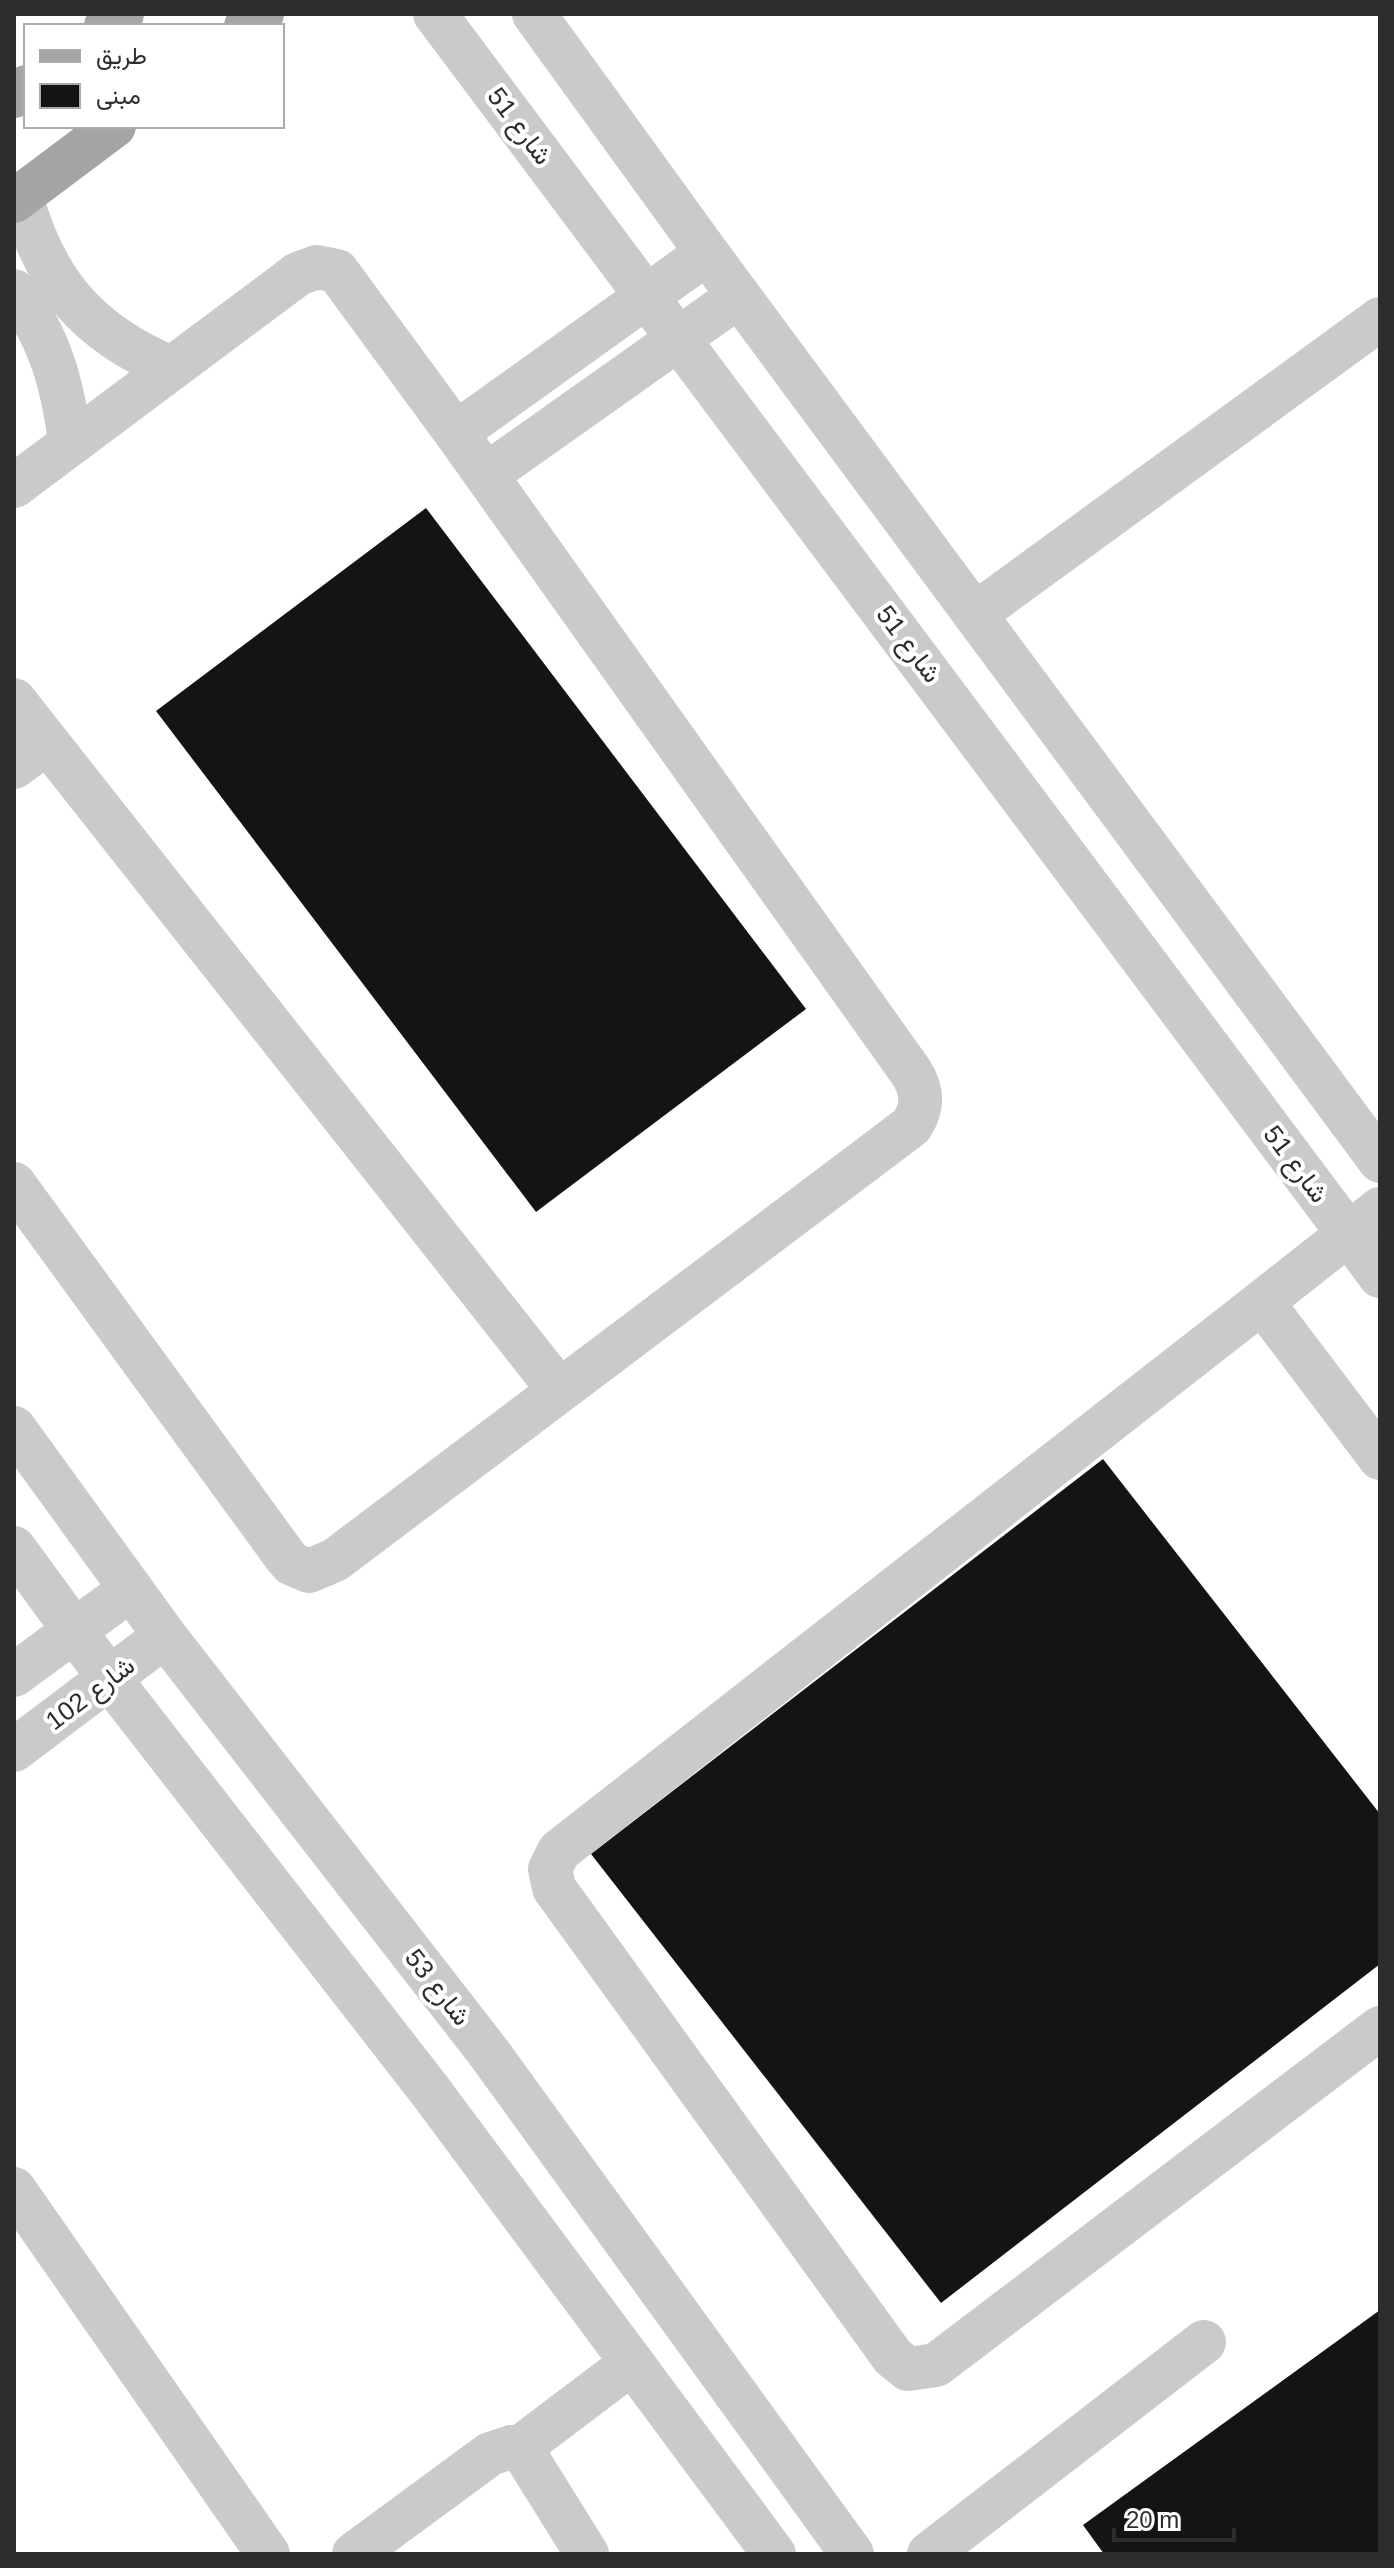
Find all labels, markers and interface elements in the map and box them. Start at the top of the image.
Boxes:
legend [24,24,284,128]
text: طريق [96,42,147,71]
text: مبنى [96,82,141,110]
street label: شارع 51 [479,82,559,172]
street label: شارع 51 [868,600,948,690]
street label: شارع 51 [1255,1120,1335,1210]
street label: شارع 102 [40,1650,142,1738]
street label: شارع 53 [397,1943,477,2033]
scale bar [1114,2492,1234,2542]
text: 20 m [1126,2506,1179,2533]

